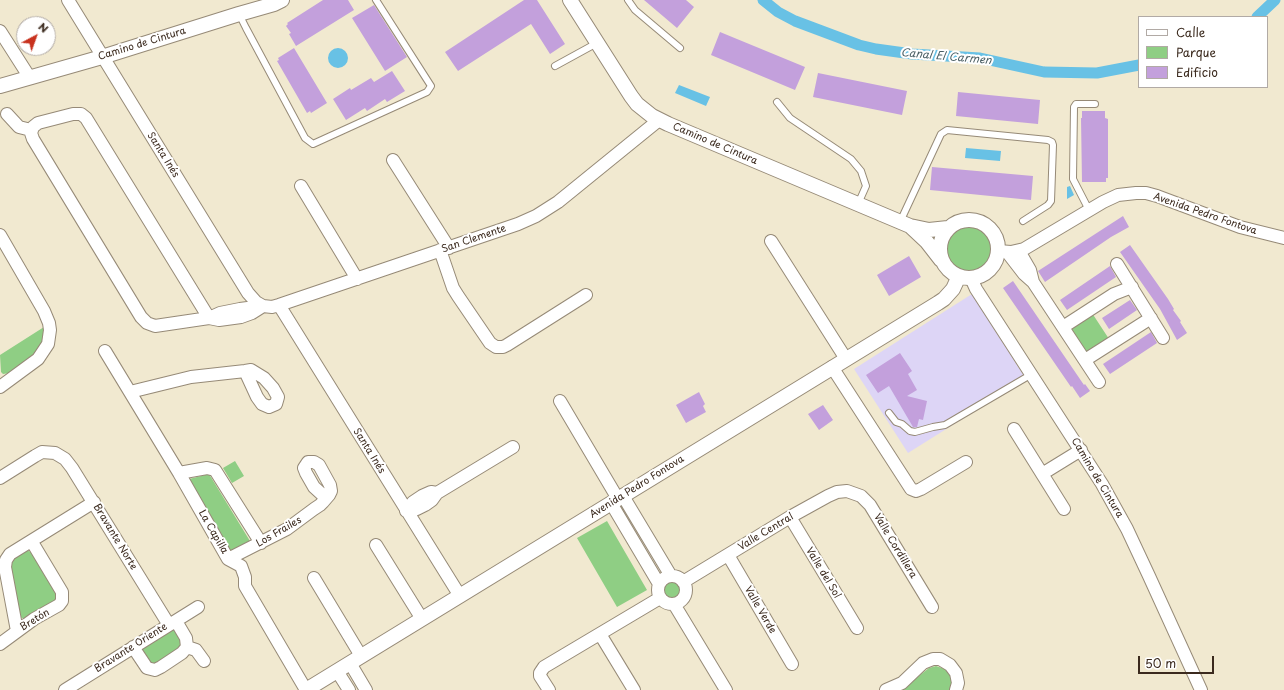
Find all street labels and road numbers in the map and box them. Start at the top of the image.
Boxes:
street label: Camino de Cintura [97,25,187,63]
street label: Camino de Cintura [671,121,759,167]
street label: Santa Inés [144,130,182,180]
street label: Avenida Pedro Fontova [1152,191,1258,237]
street label: San Clemente [440,222,508,256]
street label: Santa Inés [350,426,388,476]
street label: Camino de Cintura [1068,436,1126,520]
street label: Avenida Pedro Fontova [588,453,686,521]
street label: Bravante Norte [91,502,139,572]
street label: La Capilla [196,508,230,556]
street label: Valle Central [736,511,796,553]
street label: Valle Cordillera [871,511,919,581]
street label: Los Frailes [254,514,304,550]
street label: Valle del Sol [803,545,843,601]
street label: Valle Verde [742,584,778,636]
street label: Bretón [18,607,52,633]
street label: Bravante Oriente [92,621,170,675]

